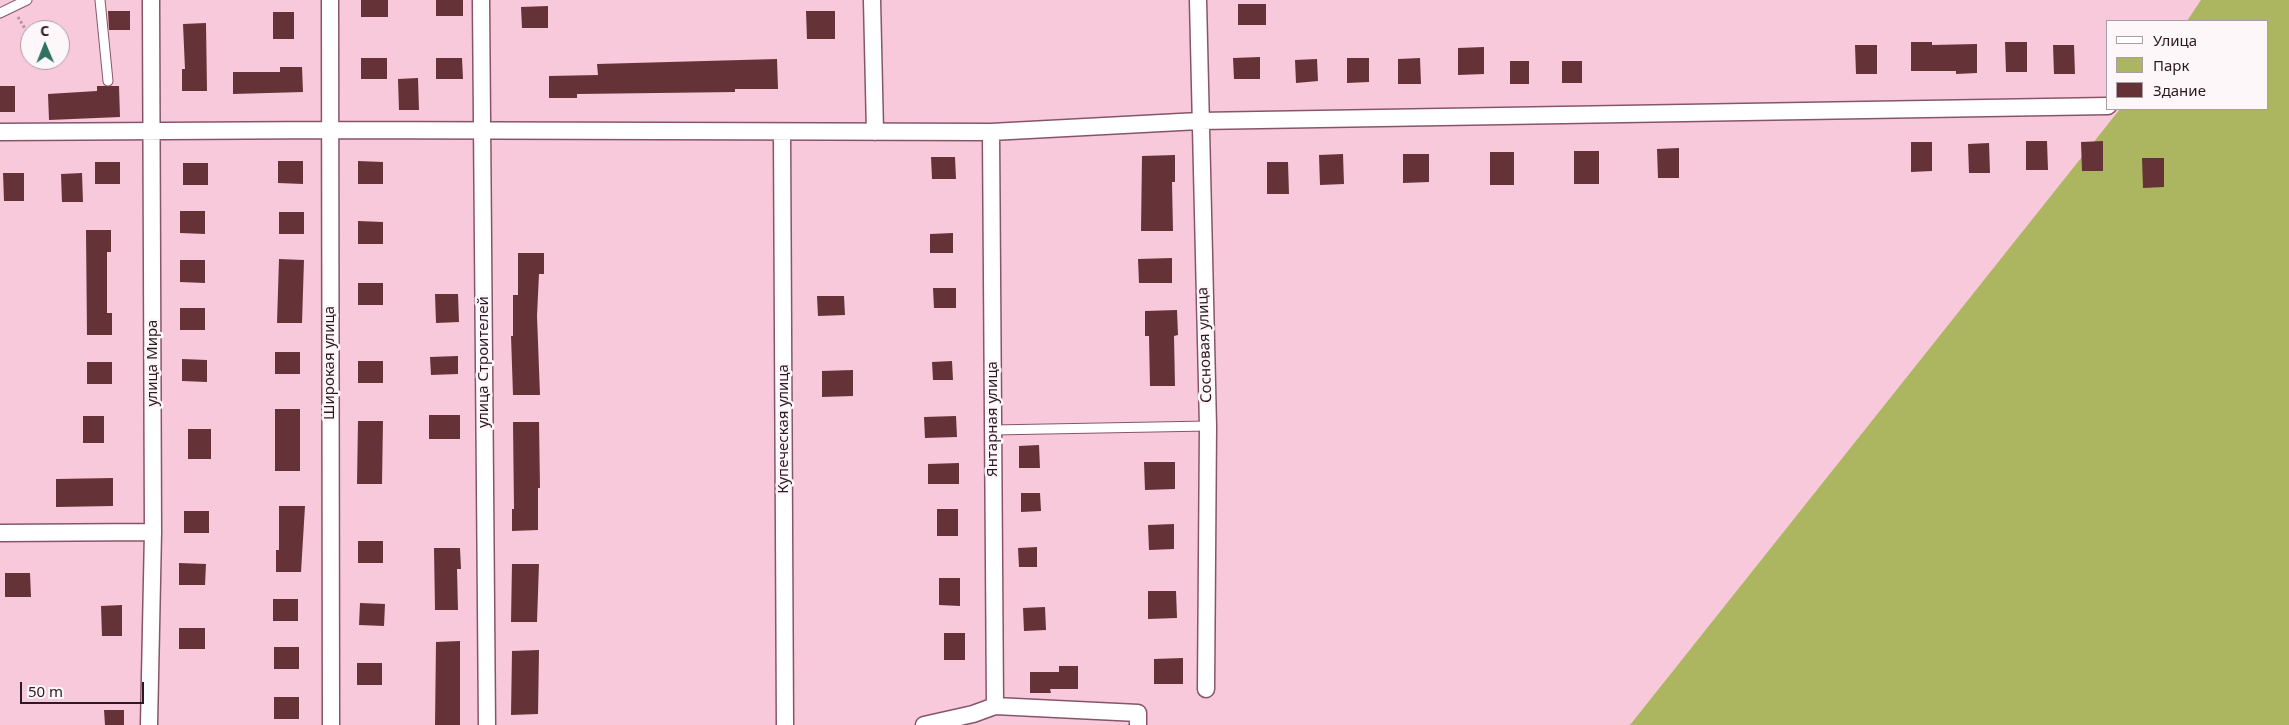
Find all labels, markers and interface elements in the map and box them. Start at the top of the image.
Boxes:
north arrow [20,20,70,70]
legend [2106,20,2269,110]
text: С [40,21,49,40]
text: Улица [2153,30,2197,50]
text: Парк [2153,55,2189,75]
text: Здание [2153,80,2206,100]
street label: Сосновая улица [1194,287,1216,403]
street label: улица Строителей [475,296,493,428]
street label: Широкая улица [321,306,339,420]
street label: улица Мира [144,320,162,406]
street label: Янтарная улица [984,361,1002,477]
street label: Купеческая улица [775,364,793,494]
scale bar [22,672,146,704]
text: 50 m [28,681,63,701]

